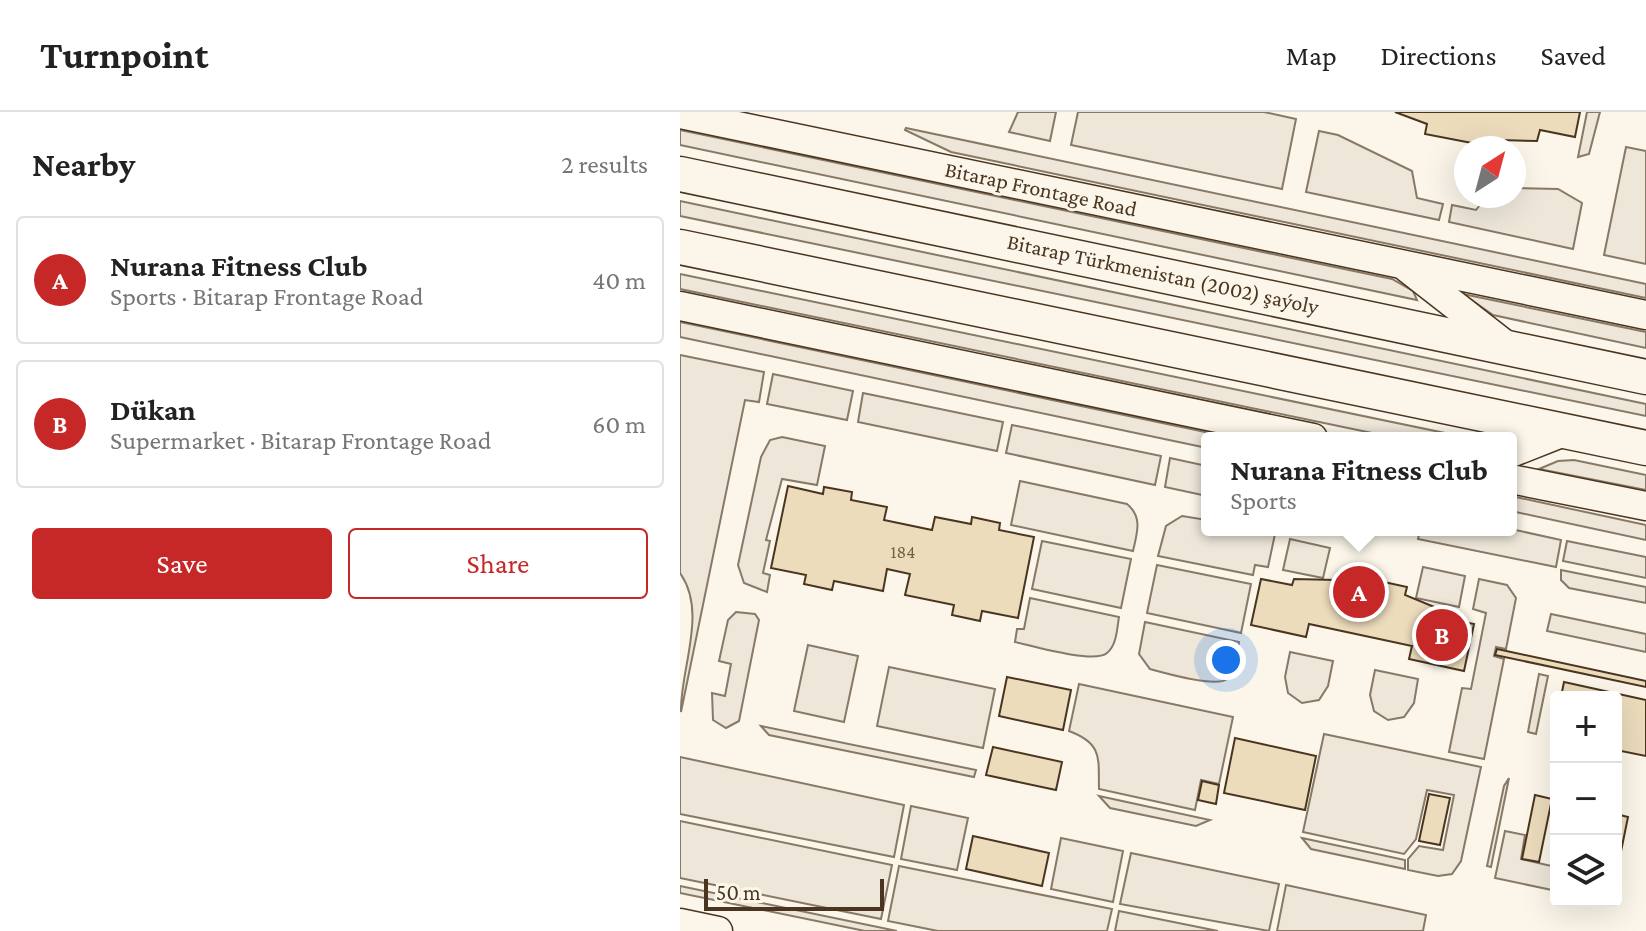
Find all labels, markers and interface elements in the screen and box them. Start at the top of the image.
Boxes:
text: Turnpoint [40,34,208,76]
text: Map [1286,40,1337,71]
text: Directions [1381,40,1496,71]
text: Saved [1540,40,1606,71]
north arrow [1454,136,1526,208]
text: Nearby [32,146,135,183]
text: 2 results [561,150,648,179]
street label: Bitarap Frontage Road [943,156,1140,222]
street label: Bitarap Türkmenistan (2002) şaýoly [1005,229,1322,320]
text: Nurana Fitness Club [110,249,368,282]
text: A [52,266,68,295]
text: 40 m [592,266,646,295]
text: Sports · Bitarap Frontage Road [110,282,424,311]
text: Dükan [110,393,196,426]
text: B [52,410,68,439]
text: 60 m [592,410,646,439]
text: Supermarket · Bitarap Frontage Road [110,426,492,455]
popup [1201,432,1517,536]
text: Nurana Fitness Club [1230,453,1488,486]
text: Sports [1230,486,1297,515]
button: Save [32,528,332,599]
button: Share [348,528,648,599]
house number: 184 [891,542,915,562]
pin: A [1333,562,1385,622]
pin: B [1416,605,1468,665]
your location [1206,640,1246,680]
map controls [1550,691,1622,907]
button: + [1550,691,1622,763]
button: − [1550,763,1622,835]
button: layers [1550,835,1622,907]
scale bar [704,875,884,911]
text: 50 m [716,880,761,905]

